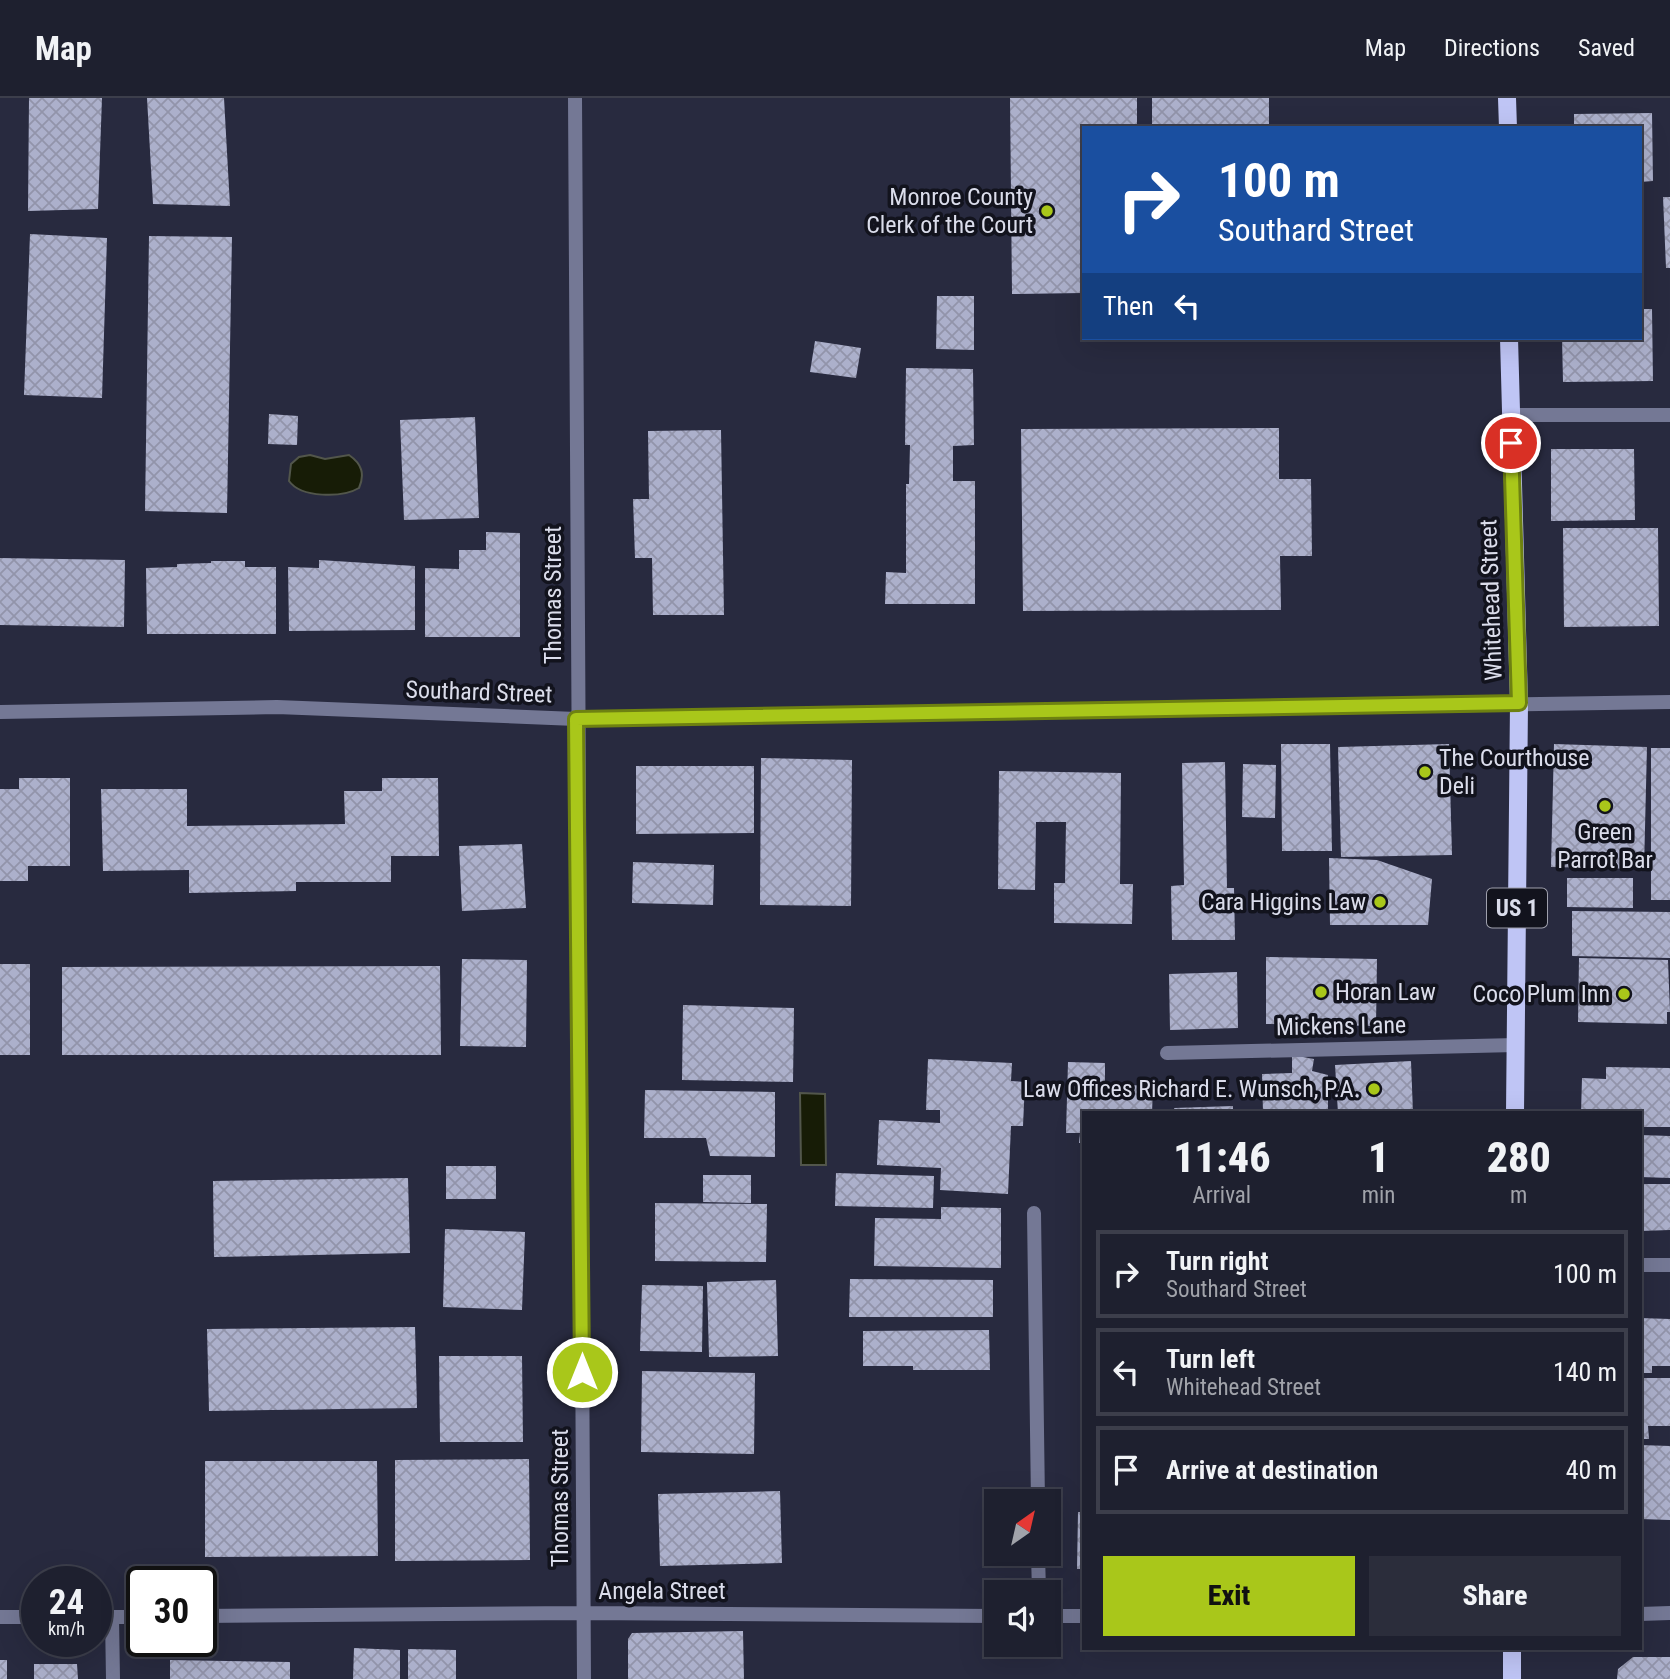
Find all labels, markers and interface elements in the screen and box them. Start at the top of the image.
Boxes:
text: Map [35,29,92,68]
text: Map [1365,34,1406,62]
text: Directions [1444,34,1540,62]
text: Saved [1578,34,1635,62]
text: 100 m [1218,152,1340,209]
icon: right [1103,154,1194,245]
place label: Monroe County Clerk of the Court [866,183,1033,239]
marker: Monroe County Clerk of the Court [1039,203,1055,219]
text: Southard Street [1218,211,1414,249]
icon: left [1168,287,1206,325]
text: Then [1103,291,1154,321]
pin [1481,413,1541,473]
icon: arrive [1492,424,1530,462]
street label: Whitehead Street [1474,519,1508,681]
street label: Thomas Street [539,526,567,664]
street label: Southard Street [405,675,553,709]
place label: The Courthouse Deli [1439,744,1590,800]
marker: The Courthouse Deli [1417,764,1433,780]
marker: Green Parrot Bar [1597,798,1613,814]
place label: Green Parrot Bar [1557,818,1653,874]
place label: Cara Higgins Law [1201,888,1366,916]
road number: US 1 [1487,888,1547,928]
marker: Cara Higgins Law [1372,894,1388,910]
place label: Horan Law [1335,978,1436,1006]
place label: Coco Plum Inn [1472,980,1610,1008]
marker: Horan Law [1313,984,1329,1000]
marker: Coco Plum Inn [1616,986,1632,1002]
street label: Mickens Lane [1276,1011,1406,1041]
place label: Law Offices Richard E. Wunsch, P.A. [1023,1075,1360,1103]
marker: Law Offices Richard E. Wunsch, P.A. [1366,1081,1382,1097]
text: 11:46 [1173,1133,1270,1182]
text: 1 [1368,1133,1389,1182]
text: 280 [1487,1133,1551,1182]
text: Arrival [1193,1182,1251,1209]
text: min [1362,1182,1395,1209]
text: m [1510,1182,1527,1209]
text: Turn right [1166,1246,1268,1276]
icon: right [1107,1255,1145,1293]
text: 100 m [1553,1259,1617,1289]
text: Southard Street [1166,1276,1307,1303]
position arrow [545,1335,619,1409]
text: Turn left [1166,1344,1255,1374]
icon: left [1107,1353,1145,1391]
text: 140 m [1553,1357,1617,1387]
text: Whitehead Street [1166,1374,1321,1401]
street label: Thomas Street [546,1429,574,1567]
icon: arrive [1107,1451,1145,1489]
text: Arrive at destination [1166,1455,1378,1485]
text: 40 m [1566,1455,1617,1485]
north arrow [984,1489,1060,1566]
map controls [984,1489,1061,1657]
button: Exit [1103,1556,1355,1636]
button: Share [1369,1556,1621,1636]
speed limit sign: 30 [126,1566,217,1657]
street label: Angela Street [598,1577,726,1605]
button: sound [984,1580,1061,1657]
text: 24 [49,1582,84,1623]
text: km/h [48,1618,85,1639]

